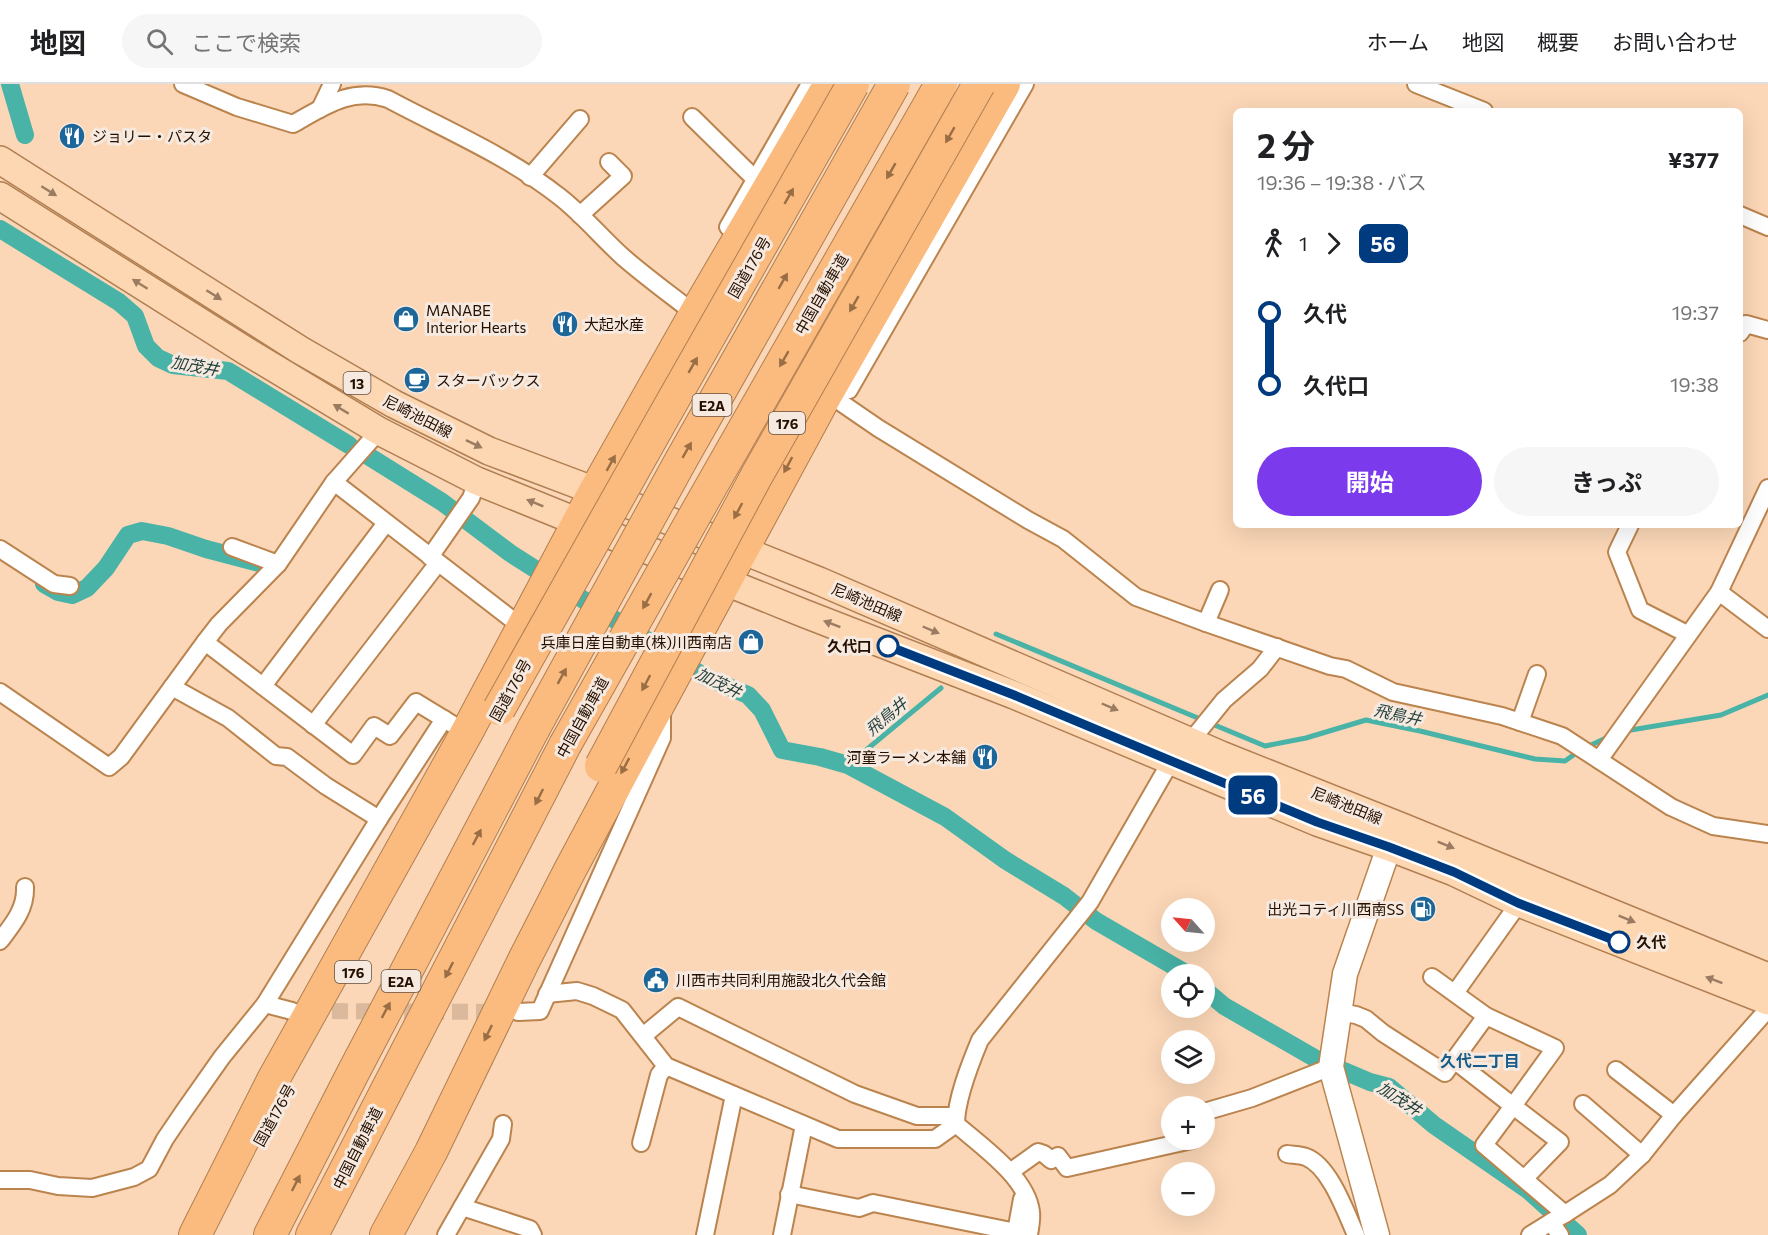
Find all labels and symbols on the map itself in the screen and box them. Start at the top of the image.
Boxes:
restaurant icon: ジョリー・パスタ [57,121,87,151]
one-way arrow [945,126,955,143]
place label: ジョリー・パスタ [92,127,212,145]
one-way arrow [886,163,897,179]
one-way arrow [41,185,57,197]
one-way arrow [784,187,794,204]
street label: 国道176号 [724,233,774,301]
street label: 中国自動車道 [791,251,851,337]
one-way arrow [778,272,788,289]
one-way arrow [132,279,148,290]
one-way arrow [206,290,222,301]
one-way arrow [849,296,859,313]
place label: MANABE Interior Hearts [426,301,527,336]
shop icon: MANABE Interior Hearts [391,304,421,334]
restaurant icon: 大起水産 [550,309,580,339]
place label: 大起水産 [584,315,644,333]
water label: 加茂井 [170,351,222,379]
one-way arrow [779,351,789,368]
one-way arrow [687,357,698,373]
cafe icon: スターバックス [402,365,432,395]
place label: スターバックス [436,371,540,389]
road number: 13 [344,372,370,394]
street label: 尼崎池田線 [380,391,456,441]
road number: E2A [692,394,732,416]
one-way arrow [333,403,349,414]
road number: 176 [769,412,805,434]
one-way arrow [466,440,483,449]
one-way arrow [681,442,692,458]
one-way arrow [606,454,616,471]
one-way arrow [783,457,793,474]
one-way arrow [526,498,544,508]
one-way arrow [733,503,743,520]
street label: 尼崎池田線 [829,579,905,625]
one-way arrow [642,593,652,610]
one-way arrow [823,619,841,629]
one-way arrow [923,625,941,635]
shop icon: 兵庫日産自動車(株)川西南店 [736,627,766,657]
place label: 兵庫日産自動車(株)川西南店 [540,633,732,651]
marker: 久代口 [877,635,899,657]
place label: 久代口 [827,637,872,655]
street label: 国道176号 [486,656,534,724]
water label: 加茂井 [693,663,747,702]
one-way arrow [557,668,567,685]
street label: 中国自動車道 [552,673,612,761]
one-way arrow [641,674,651,691]
water label: 飛鳥井 [862,692,912,739]
water label: 飛鳥井 [1373,700,1425,729]
one-way arrow [1102,702,1120,712]
restaurant icon: 河童ラーメン本舗 [970,742,1000,772]
place label: 河童ラーメン本舗 [847,748,966,766]
one-way arrow [620,758,630,775]
line badge: 56 [1226,776,1280,814]
street label: 尼崎池田線 [1309,783,1385,827]
one-way arrow [534,789,543,806]
one-way arrow [472,828,482,845]
one-way arrow [1437,841,1455,850]
fuel station icon: 出光コティ川西南SS [1408,894,1438,924]
north arrow [1161,898,1215,952]
place label: 出光コティ川西南SS [1267,900,1404,918]
one-way arrow [1618,914,1636,924]
marker: 久代 [1608,931,1630,953]
place label: 久代 [1636,933,1666,951]
road number: 176 [335,961,371,983]
one-way arrow [444,962,453,979]
public building icon: 川西市共同利用施設北久代会館 [641,965,671,995]
road number: E2A [382,970,420,992]
place label: 川西市共同利用施設北久代会館 [676,971,886,989]
one-way arrow [1704,975,1722,985]
one-way arrow [381,1001,391,1018]
one-way arrow [484,1025,493,1042]
district label: 久代二丁目 [1440,1051,1520,1070]
water label: 加茂井 [1375,1077,1427,1120]
street label: 国道176号 [250,1081,298,1149]
street label: 中国自動車道 [329,1104,385,1192]
one-way arrow [291,1174,301,1192]

